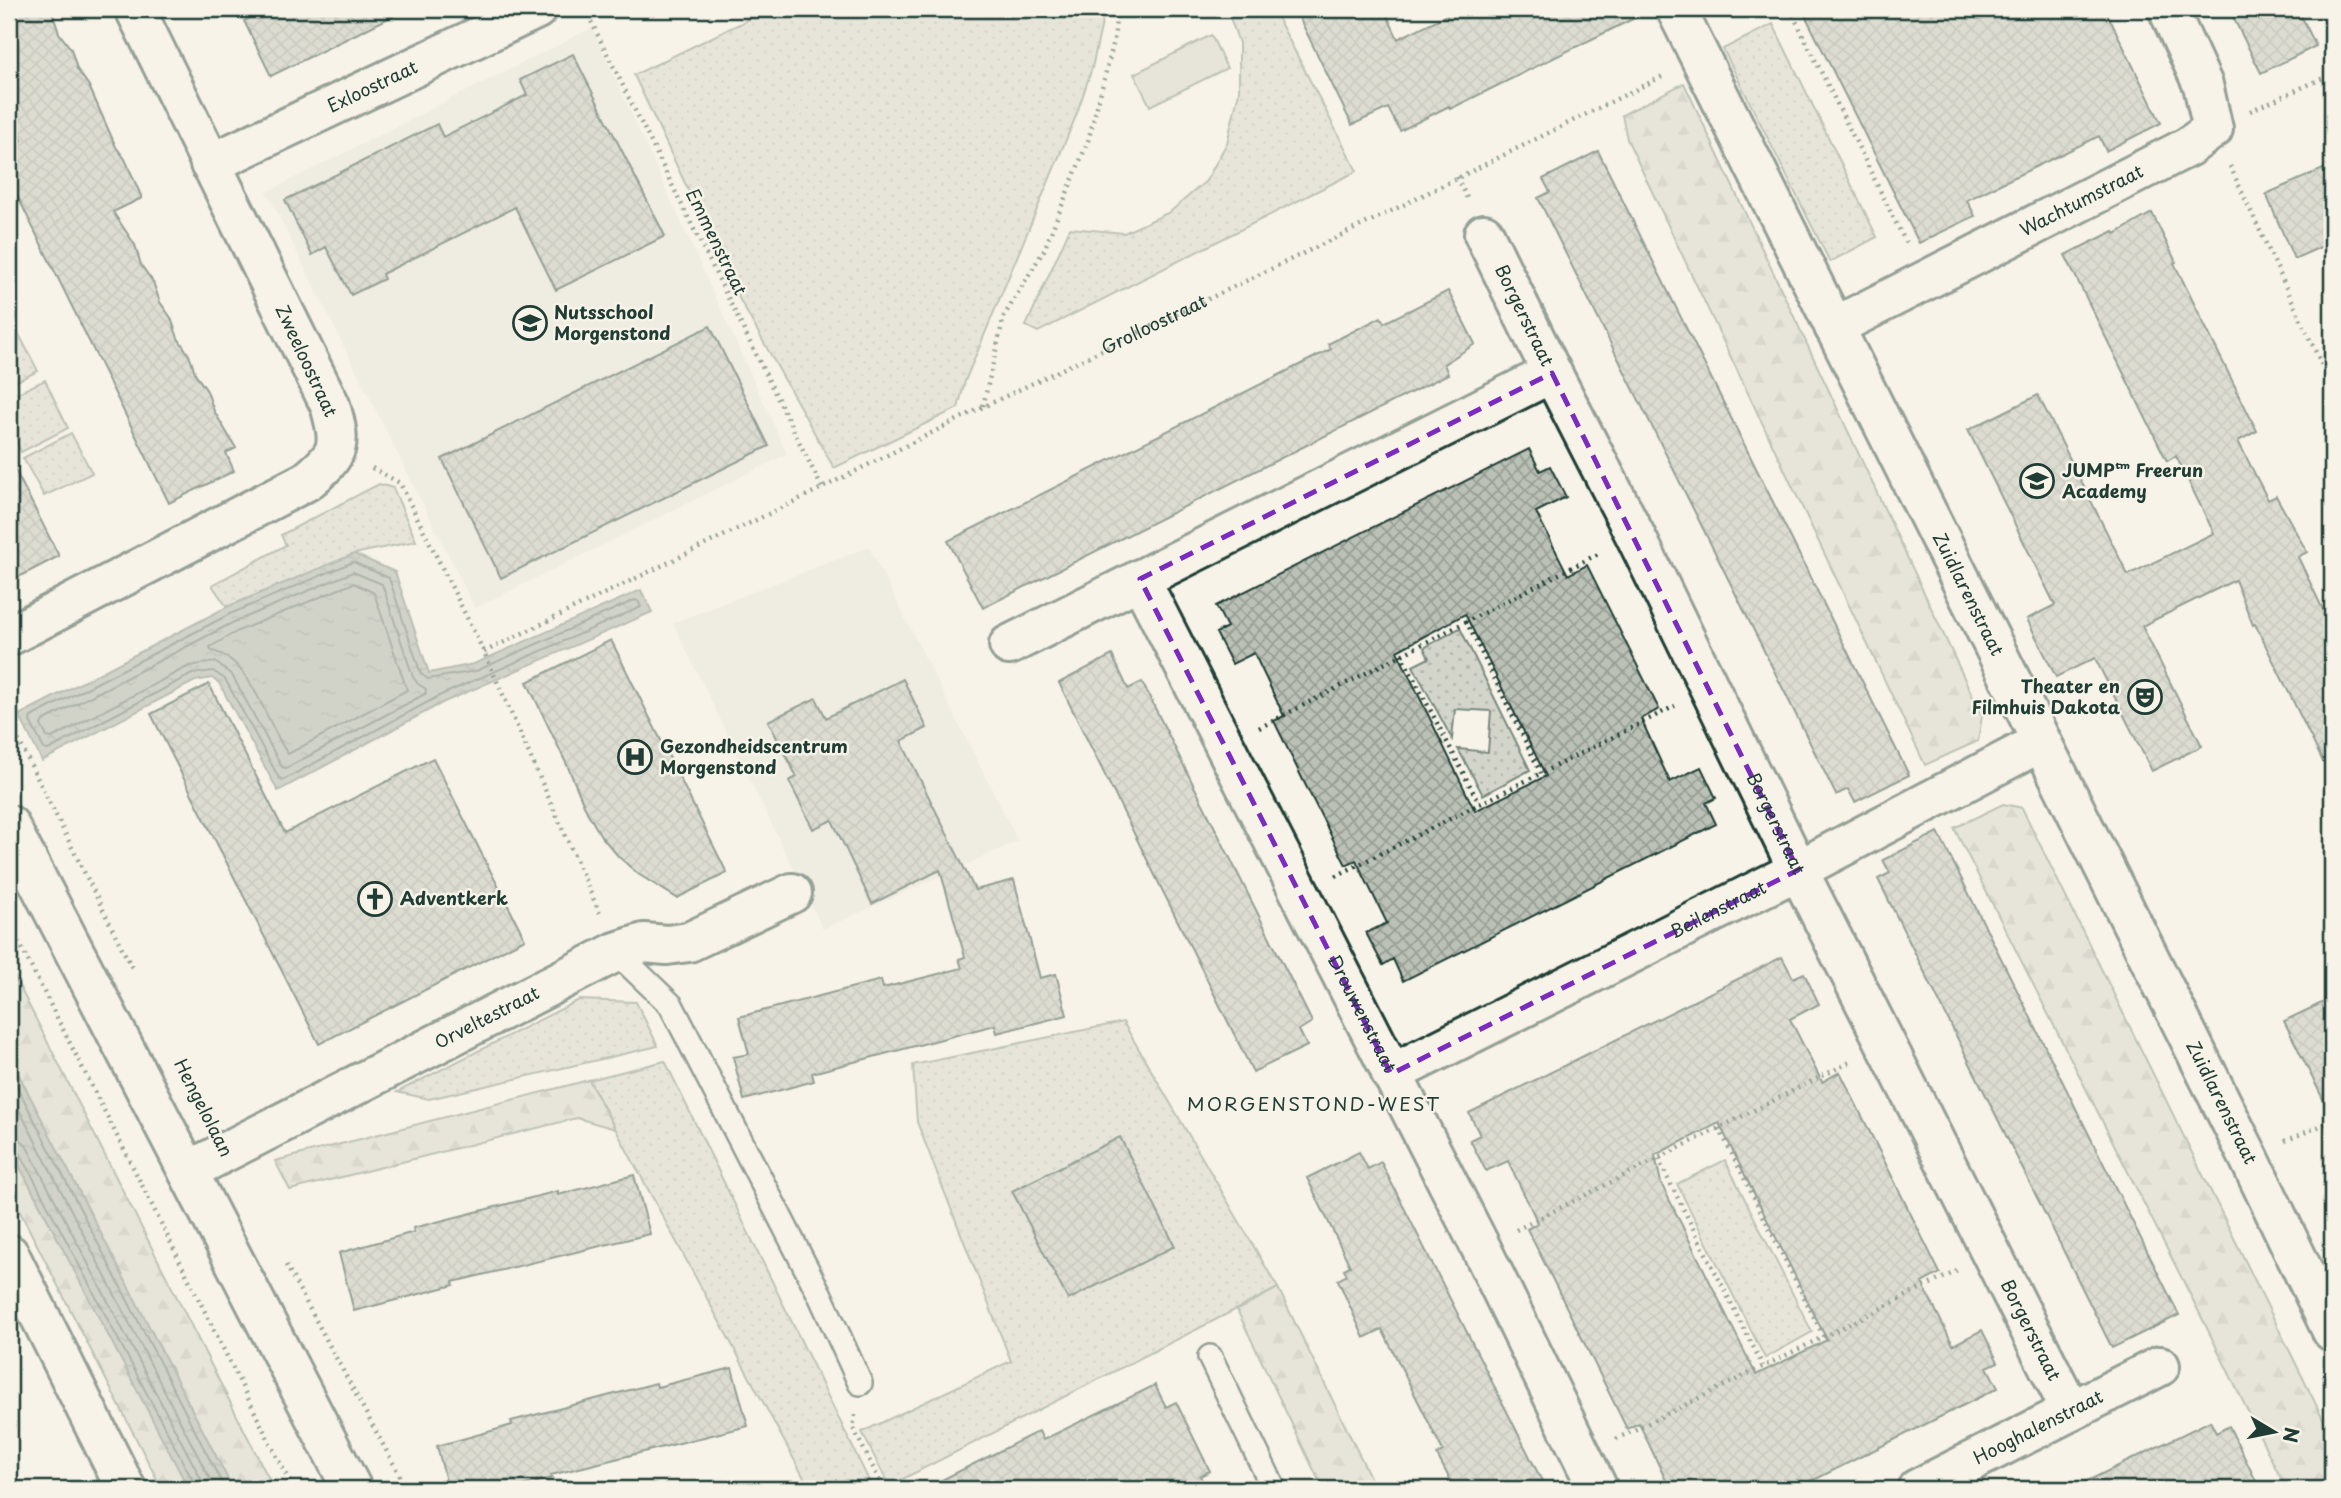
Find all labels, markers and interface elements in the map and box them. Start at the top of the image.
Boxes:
street label: Exloostraat [322,53,422,119]
street label: Wachtumstraat [2015,157,2148,242]
street label: Emmenstraat [680,183,755,299]
street label: Borgerstraat [1489,260,1562,371]
street label: Grolloostraat [1096,287,1211,360]
place label: Nutsschool Morgenstond [554,298,670,346]
street label: Zweeloostraat [269,300,345,421]
school or university icon: Nutsschool Morgenstond [511,304,549,342]
place label: JUMP™ Freerun Academy [2061,456,2203,504]
school or university icon: JUMP™ Freerun Academy [2018,462,2056,500]
street label: Zuidlarenstraat [1927,527,2011,660]
place label: Theater en Filmhuis Dakota [1971,672,2120,720]
theatre icon: Theater en Filmhuis Dakota [2126,678,2164,716]
place label: Gezondheidscentrum Morgenstond [660,732,848,780]
hospital icon: Gezondheidscentrum Morgenstond [616,738,654,776]
street label: Borgerstraat [1741,768,1813,879]
street label: Beilenstraat [1665,873,1771,944]
church icon: Adventkerk [356,880,394,918]
place label: Adventkerk [400,884,508,911]
street label: Drouwenstraat [1322,949,1404,1077]
street label: Orveltestraat [429,978,544,1055]
street label: Zuidlarenstraat [2180,1035,2265,1168]
street label: Hengelolaan [168,1054,241,1161]
district label: MORGENSTOND-WEST [1187,1089,1441,1117]
street label: Borgerstraat [1995,1274,2069,1385]
street label: Hooghalenstraat [1968,1382,2107,1470]
north arrow [2240,1396,2310,1466]
text: N [2277,1425,2307,1445]

